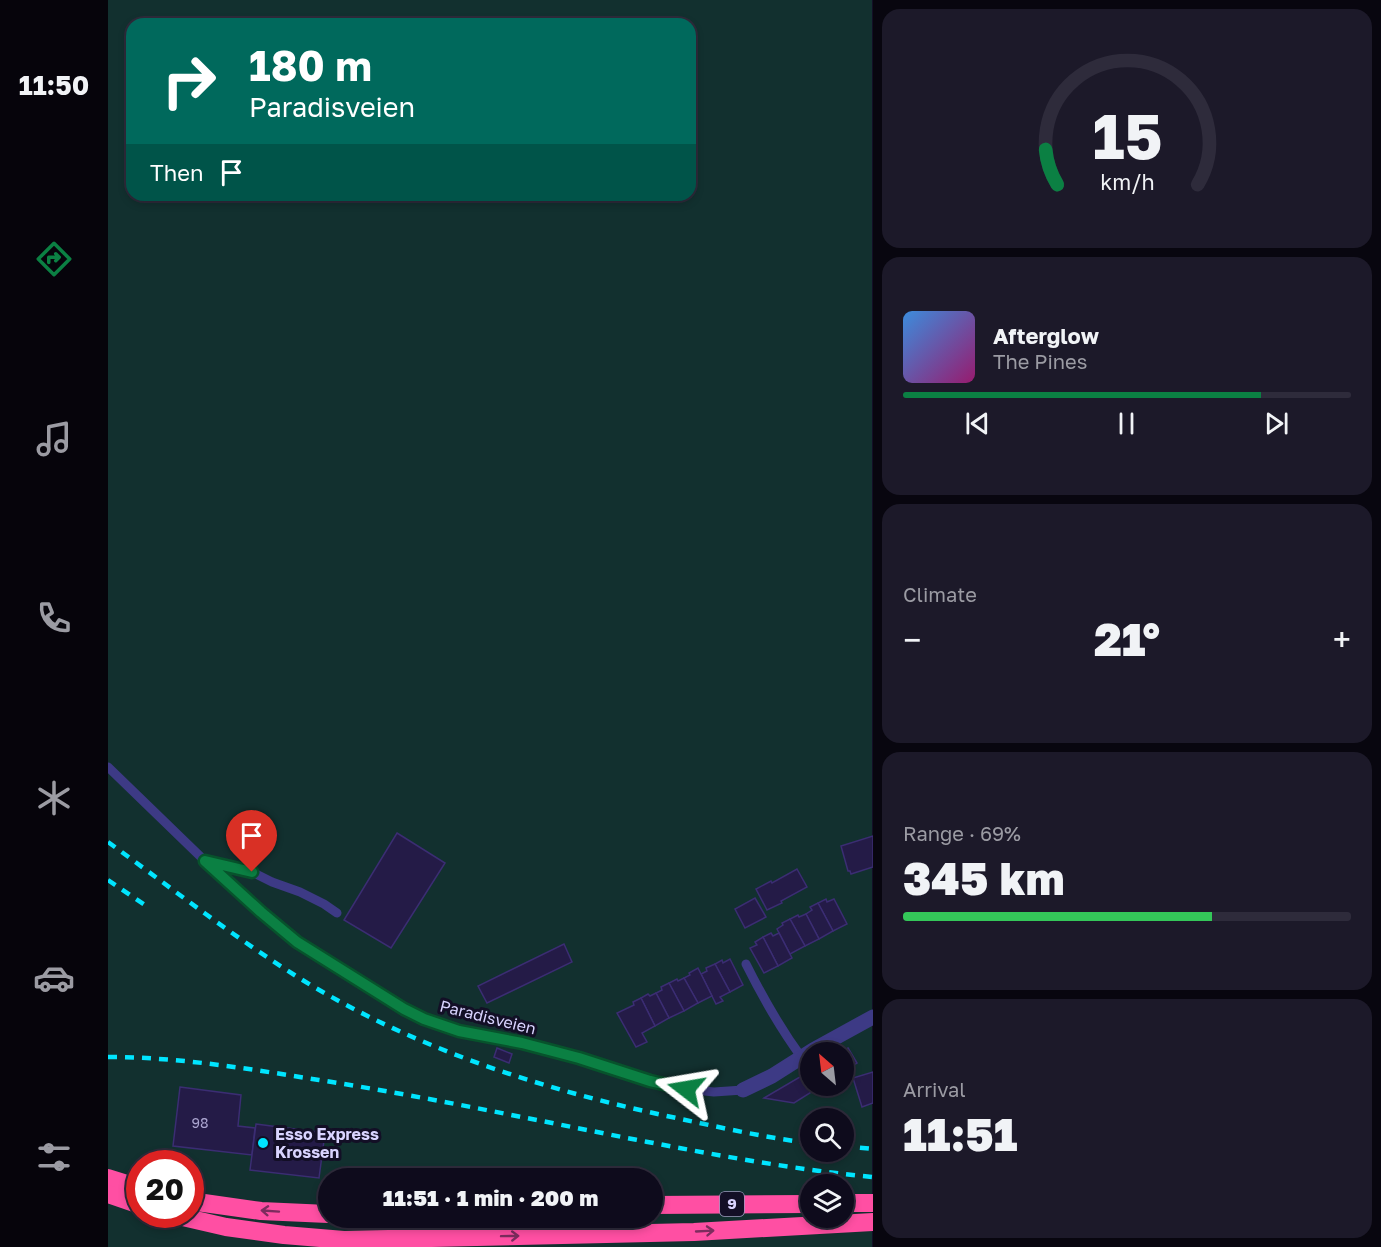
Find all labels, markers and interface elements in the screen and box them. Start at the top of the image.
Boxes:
text: 180 m [249,40,372,90]
icon: right [150,42,228,120]
text: 11:50 [19,69,89,101]
text: Paradisveien [249,91,415,123]
text: 15 [1092,98,1162,173]
icon: arrive [215,156,248,189]
text: Then [150,159,203,186]
text: km/h [1100,170,1154,196]
icon: directions [33,238,75,280]
text: Afterglow [993,322,1099,349]
text: The Pines [993,349,1087,373]
icon: previous [961,407,994,440]
icon: pause [1110,407,1143,440]
icon: next [1260,407,1293,440]
icon: music [33,418,75,460]
text: Climate [903,582,977,606]
icon: phone [33,597,75,639]
text: 21° [1094,612,1160,666]
text: − [903,620,921,659]
text: + [1333,620,1351,659]
icon: climate [33,777,75,819]
pin [226,810,277,872]
icon: arrive [235,819,268,852]
text: Range · 69% [903,821,1021,845]
text: 345 km [903,851,1065,905]
icon: car [33,957,75,999]
street label: Paradisveien [438,995,538,1039]
north arrow [800,1042,854,1096]
map controls [800,1042,854,1228]
position arrow [654,1057,718,1121]
text: Arrival [903,1077,966,1101]
text: 11:51 [903,1107,1017,1161]
button: search [800,1108,854,1162]
house number: 98 [191,1114,209,1131]
place label: Esso Express Krossen [275,1124,379,1162]
icon: filters [33,1136,75,1178]
marker: Esso Express Krossen [256,1136,270,1150]
speed limit sign: 20 [126,1150,204,1228]
button: layers [800,1174,854,1228]
text: 11:51 · 1 min · 200 m [383,1184,598,1211]
road number: 9 [720,1192,744,1216]
one-way arrow [261,1206,281,1217]
one-way arrow [694,1226,714,1237]
one-way arrow [499,1231,519,1242]

